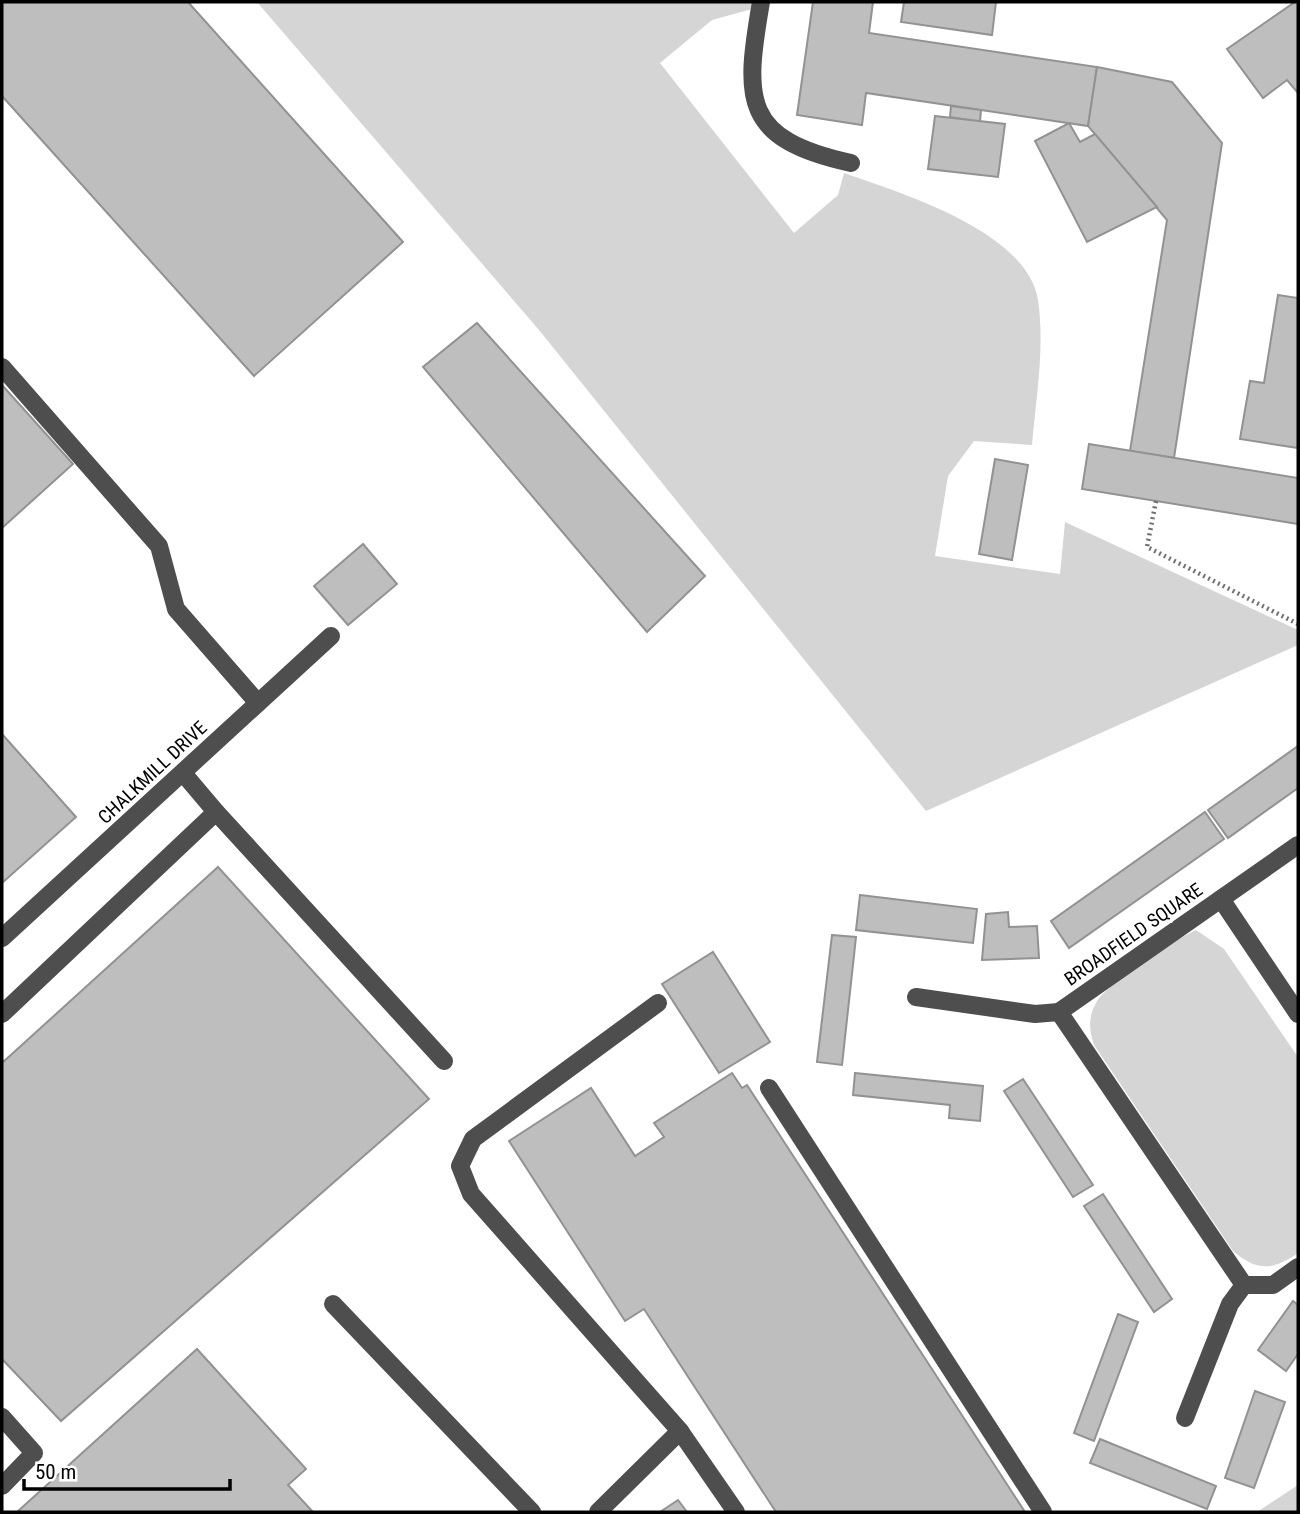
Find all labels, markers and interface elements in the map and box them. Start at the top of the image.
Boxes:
street label: CHALKMILL DRIVE [93,716,212,829]
street label: BROADFIELD SQUARE [1060,878,1207,991]
scale bar [24,1448,231,1492]
text: 50 m [35,1460,76,1484]

